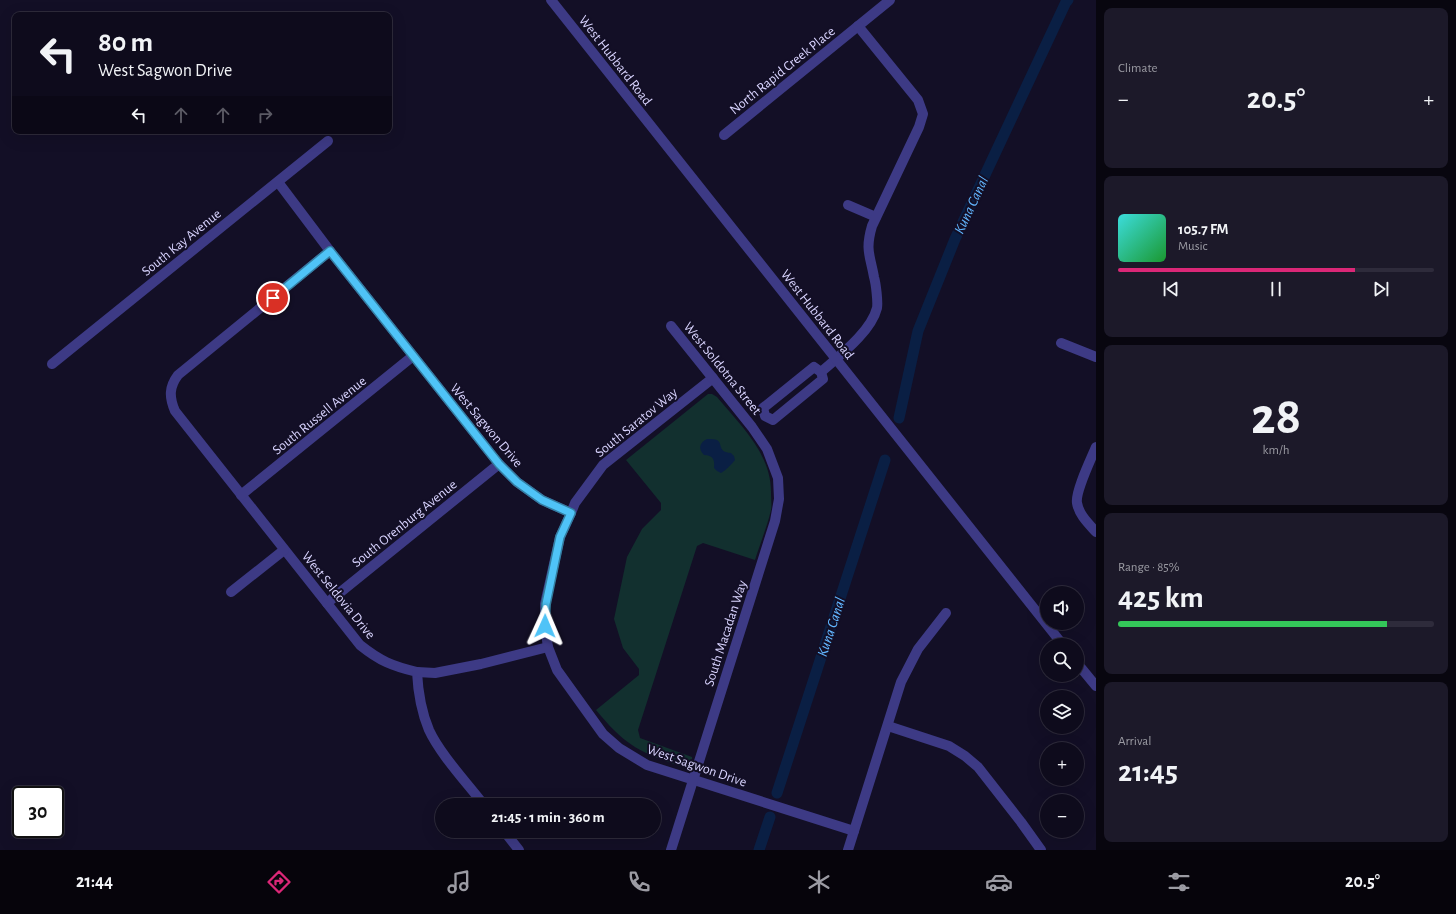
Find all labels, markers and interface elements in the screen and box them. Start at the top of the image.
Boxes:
street label: West Hubbard Road [576,13,654,108]
street label: North Rapid Creek Place [727,24,838,117]
icon: left [32,28,84,80]
text: 80 m [98,29,153,57]
text: West Sagwon Drive [98,62,232,80]
text: Climate [1118,62,1157,75]
text: 20.5° [1247,84,1305,114]
text: − [1118,88,1129,110]
text: + [1423,88,1434,110]
icon: left [128,104,150,126]
icon: ahead [170,104,192,126]
icon: ahead [212,104,234,126]
icon: right [254,104,276,126]
water label: Kuna Canal [952,174,991,236]
street label: South Kay Avenue [139,207,224,279]
text: 105.7 FM [1178,222,1229,237]
text: Music [1178,240,1208,253]
street label: West Hubbard Road [778,267,856,362]
icon: previous [1160,278,1182,300]
icon: pause [1265,278,1287,300]
icon: next [1370,278,1392,300]
pin [256,281,290,315]
icon: arrive [262,287,284,309]
street label: West Soldotna Street [681,320,764,418]
street label: South Russell Avenue [270,374,369,458]
street label: West Sagwon Drive [447,381,525,470]
street label: South Saratov Way [593,386,680,460]
text: 28 [1251,391,1301,443]
text: km/h [1263,444,1289,457]
street label: South Orenburg Avenue [350,477,460,570]
street label: West Seldovia Drive [299,549,378,642]
text: Range · 85% [1118,561,1179,574]
street label: South Macadan Way [702,579,750,688]
text: 425 km [1118,583,1204,613]
map controls [1040,586,1084,838]
button: sound [1040,586,1084,630]
water label: Kuna Canal [815,595,848,659]
position arrow [524,605,566,647]
button: search [1040,638,1084,682]
button: layers [1040,690,1084,734]
text: Arrival [1118,735,1151,748]
street label: West Sagwon Drive [645,742,748,790]
button: + [1040,742,1084,786]
text: 21:45 [1118,757,1178,787]
speed limit sign: 30 [12,786,64,838]
button: − [1040,794,1084,838]
text: 21:45 · 1 min · 360 m [491,810,605,825]
icon: directions [265,868,293,896]
icon: music [445,868,473,896]
icon: phone [625,868,653,896]
icon: climate [805,868,833,896]
icon: car [985,868,1013,896]
icon: filters [1165,868,1193,896]
text: 21:44 [76,873,113,891]
text: 20.5° [1345,873,1380,891]

